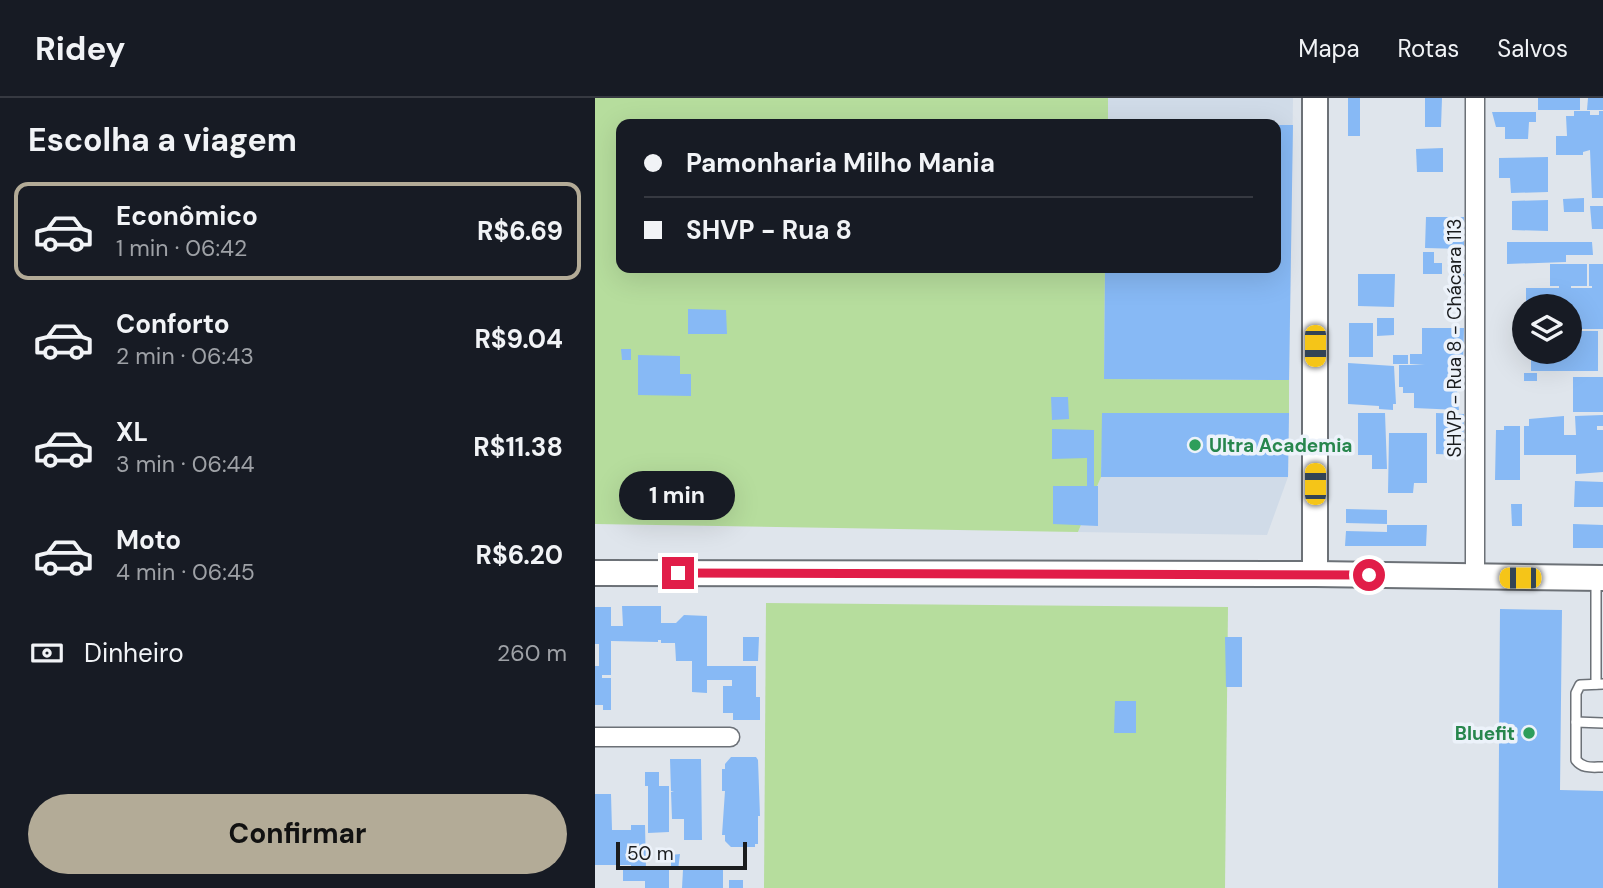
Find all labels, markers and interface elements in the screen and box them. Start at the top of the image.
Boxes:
text: Ridey [35,27,125,70]
text: Mapa [1298,33,1360,64]
text: Rotas [1398,33,1459,64]
text: Salvos [1497,33,1568,64]
text: Escolha a viagem [28,119,297,161]
text: Pamonharia Milho Mania [686,146,995,180]
text: Econômico [116,199,258,233]
icon: car [32,200,95,263]
text: SHVP - Rua 8 [686,213,852,247]
text: R$6.69 [477,214,563,248]
street label: SHVP - Rua 8 - Chácara 113 [1442,218,1467,458]
text: 1 min · 06:42 [116,233,247,263]
map controls [1512,294,1582,364]
button: layers [1512,294,1582,364]
text: Conforto [116,307,230,341]
icon: car [32,308,95,371]
text: R$9.04 [474,322,563,356]
car [1305,325,1326,367]
text: 2 min · 06:43 [116,341,254,371]
text: XL [116,415,148,449]
icon: car [32,416,95,479]
text: R$11.38 [473,430,563,464]
place label: Ultra Academia [1209,433,1353,458]
marker: Ultra Academia [1187,437,1203,453]
text: 3 min · 06:44 [116,449,254,479]
car [1305,463,1326,505]
callout: 1 min [620,472,736,520]
text: 1 min [649,480,705,510]
text: Moto [116,523,181,557]
icon: car [32,524,95,587]
text: R$6.20 [476,538,563,572]
text: 4 min · 06:45 [116,557,255,587]
route end [662,557,694,589]
route start [1353,559,1385,591]
car [1500,568,1542,589]
icon: cash [28,634,66,672]
text: Dinheiro [84,636,184,670]
text: 260 m [497,638,567,668]
place label: Bluefit [1455,721,1515,746]
marker: Bluefit [1521,725,1537,741]
button: Confirmar [28,794,567,874]
scale bar [616,839,747,871]
text: 50 m [627,841,674,866]

